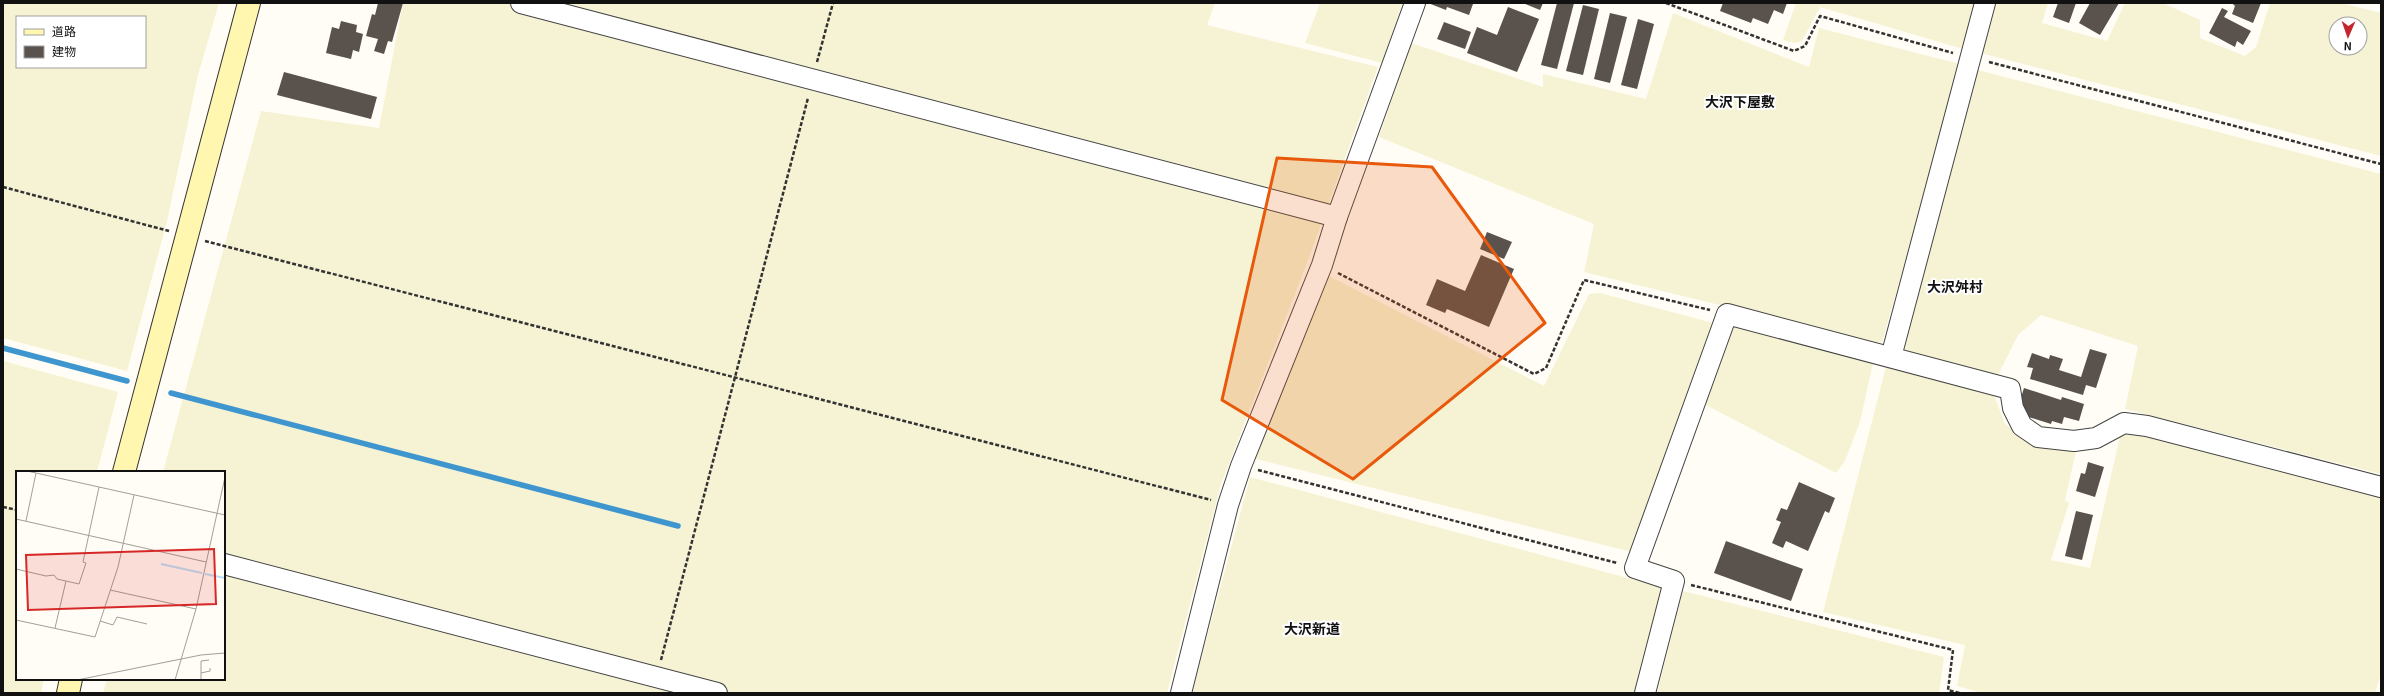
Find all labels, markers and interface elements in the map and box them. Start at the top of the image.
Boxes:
legend [16,16,146,68]
north arrow [2328,16,2368,56]
text: 道路 [52,22,76,39]
text: N [2343,39,2352,55]
text: 建物 [52,42,76,59]
district label: 大沢下屋敷 [1705,91,1775,111]
district label: 大沢舛村 [1927,276,1983,296]
inset map [16,471,225,680]
district label: 大沢新道 [1284,618,1340,638]

